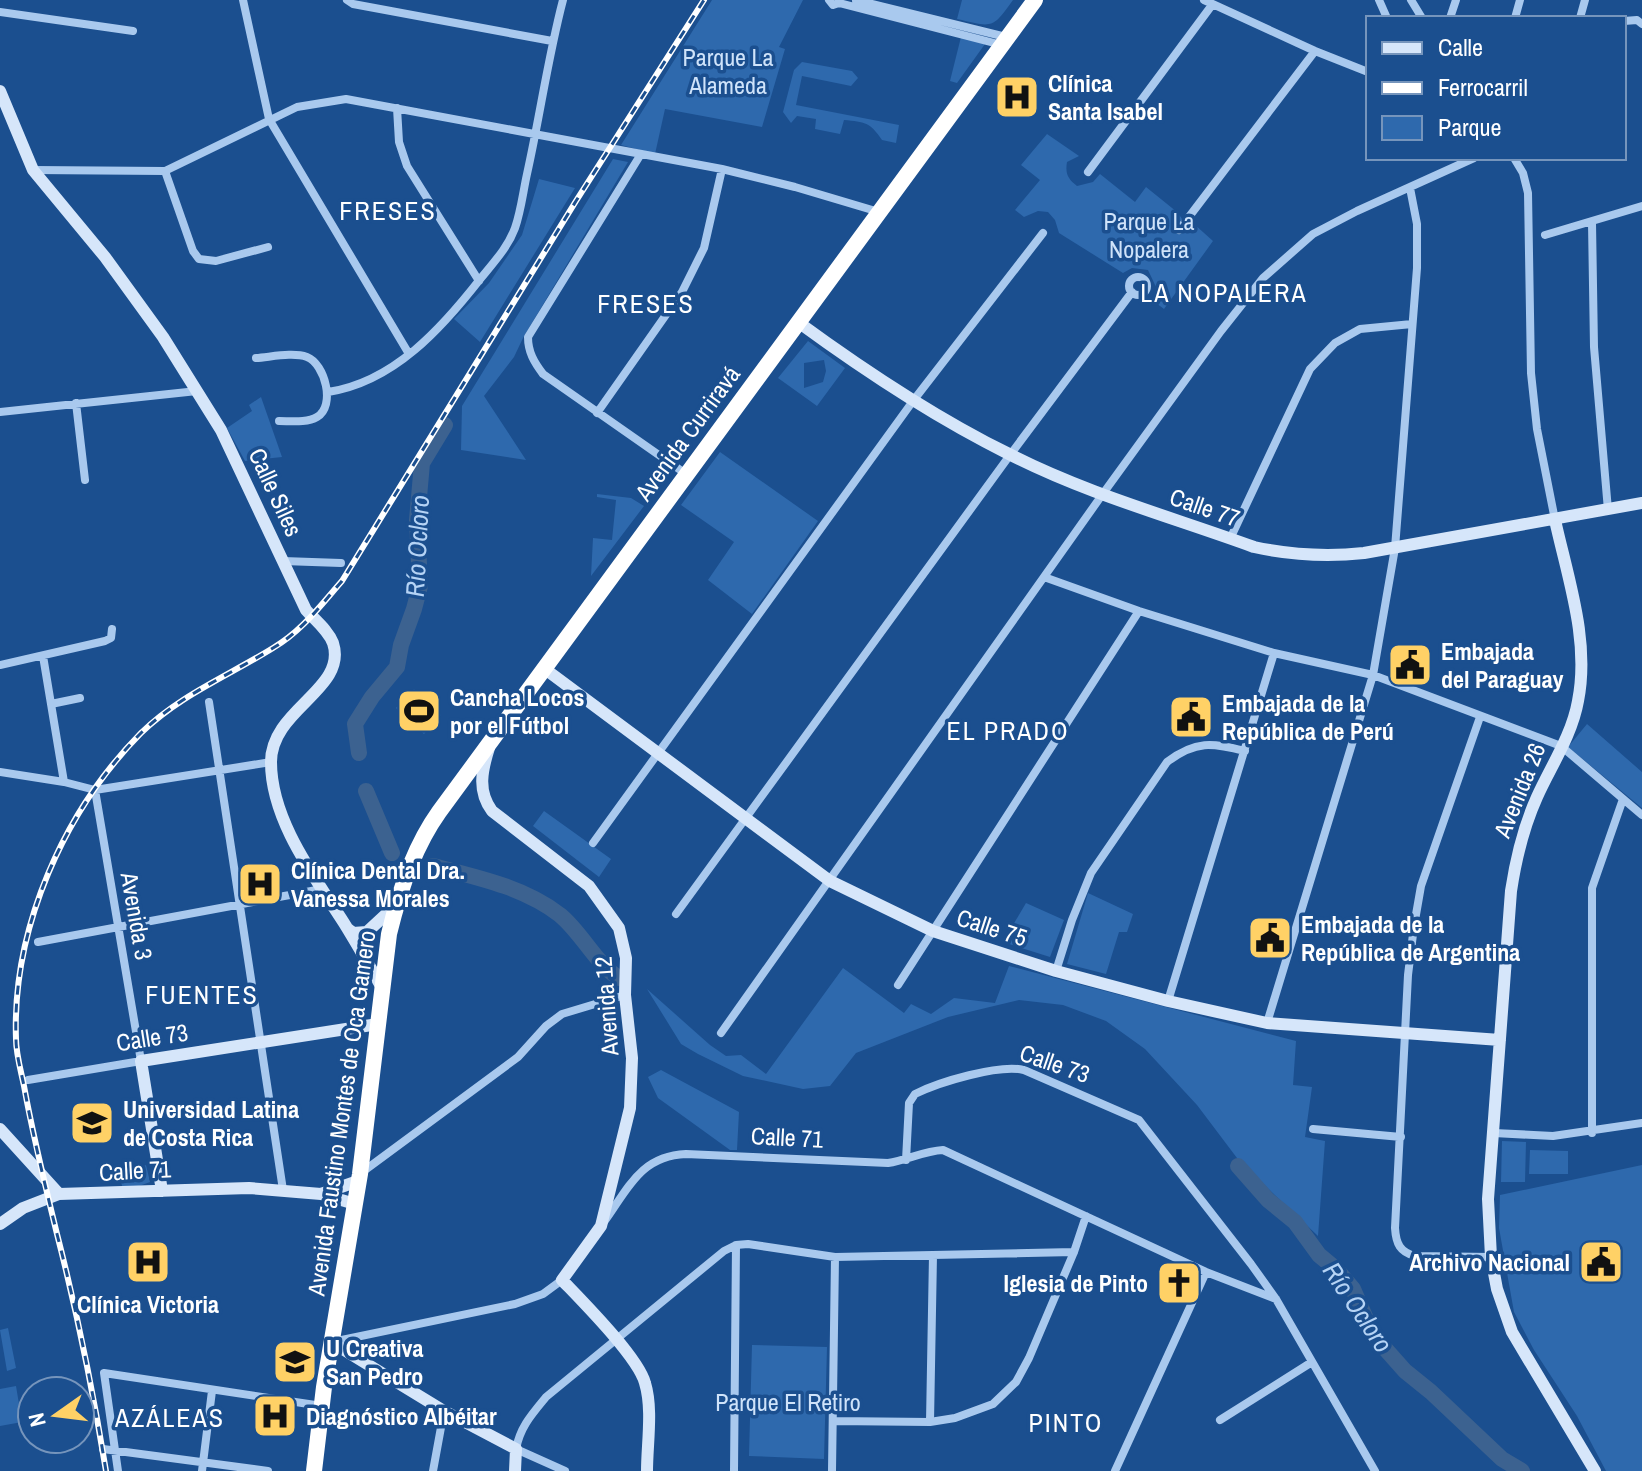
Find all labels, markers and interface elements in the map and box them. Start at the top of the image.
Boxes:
legend [1366,16,1626,160]
text: Calle [1438,31,1483,63]
park label: Parque La Alameda [683,41,773,101]
place label: Clínica Santa Isabel [1048,67,1163,127]
text: Ferrocarril [1438,71,1528,103]
hospital icon: Clínica Santa Isabel [993,73,1041,121]
text: Parque [1438,111,1501,143]
district label: FRESES [339,193,437,228]
park label: Parque La Nopalera [1104,205,1194,265]
district label: LA NOPALERA [1140,275,1308,310]
district label: FRESES [597,286,695,321]
street label: Avenida Curriravá [627,359,747,508]
street label: Calle Siles [242,443,310,541]
street label: Calle 77 [1166,480,1244,534]
water label: Río Ocloro [397,494,437,598]
place label: Embajada del Paraguay [1441,635,1564,695]
public building icon: Embajada del Paraguay [1386,641,1434,689]
place label: Cancha Locos por el Fútbol [450,681,585,741]
sports icon: Cancha Locos por el Fútbol [395,687,443,735]
place label: Embajada de la República de Perú [1222,687,1394,747]
public building icon: Embajada de la República de Perú [1167,693,1215,741]
district label: EL PRADO [946,713,1070,748]
street label: Avenida 26 [1485,738,1552,843]
place label: Clínica Dental Dra. Vanessa Morales [291,854,465,914]
hospital icon: Clínica Dental Dra. Vanessa Morales [236,860,284,908]
street label: Avenida 3 [113,869,160,962]
street label: Calle 75 [953,901,1031,953]
place label: Embajada de la República de Argentina [1301,908,1520,968]
public building icon: Embajada de la República de Argentina [1246,914,1294,962]
street label: Avenida Faustino Montes de Oca Gamero [299,928,382,1299]
street label: Avenida 12 [587,955,625,1058]
district label: FUENTES [145,977,259,1012]
street label: Calle 73 [114,1016,190,1058]
street label: Calle 73 [1016,1036,1094,1090]
place label: Universidad Latina de Costa Rica [123,1093,299,1153]
school or university icon: Universidad Latina de Costa Rica [68,1099,116,1147]
street label: Calle 71 [750,1119,824,1155]
street label: Calle 71 [98,1152,172,1188]
hospital icon: Clínica Victoria [124,1238,172,1286]
public building icon: Archivo Nacional [1577,1238,1625,1286]
place label: Archivo Nacional [1409,1246,1570,1278]
water label: Río Ocloro [1315,1255,1401,1359]
church icon: Iglesia de Pinto [1155,1259,1203,1307]
place label: Iglesia de Pinto [1004,1267,1148,1299]
place label: Clínica Victoria [77,1288,219,1320]
place label: U Creativa San Pedro [326,1332,423,1392]
school or university icon: U Creativa San Pedro [271,1338,319,1386]
north arrow [16,1375,96,1455]
park label: Parque El Retiro [715,1386,861,1418]
hospital icon: Diagnóstico Albéitar [251,1392,299,1440]
district label: AZÁLEAS [114,1400,225,1435]
place label: Diagnóstico Albéitar [306,1400,497,1432]
district label: PINTO [1029,1405,1103,1440]
text: N [20,1410,53,1430]

